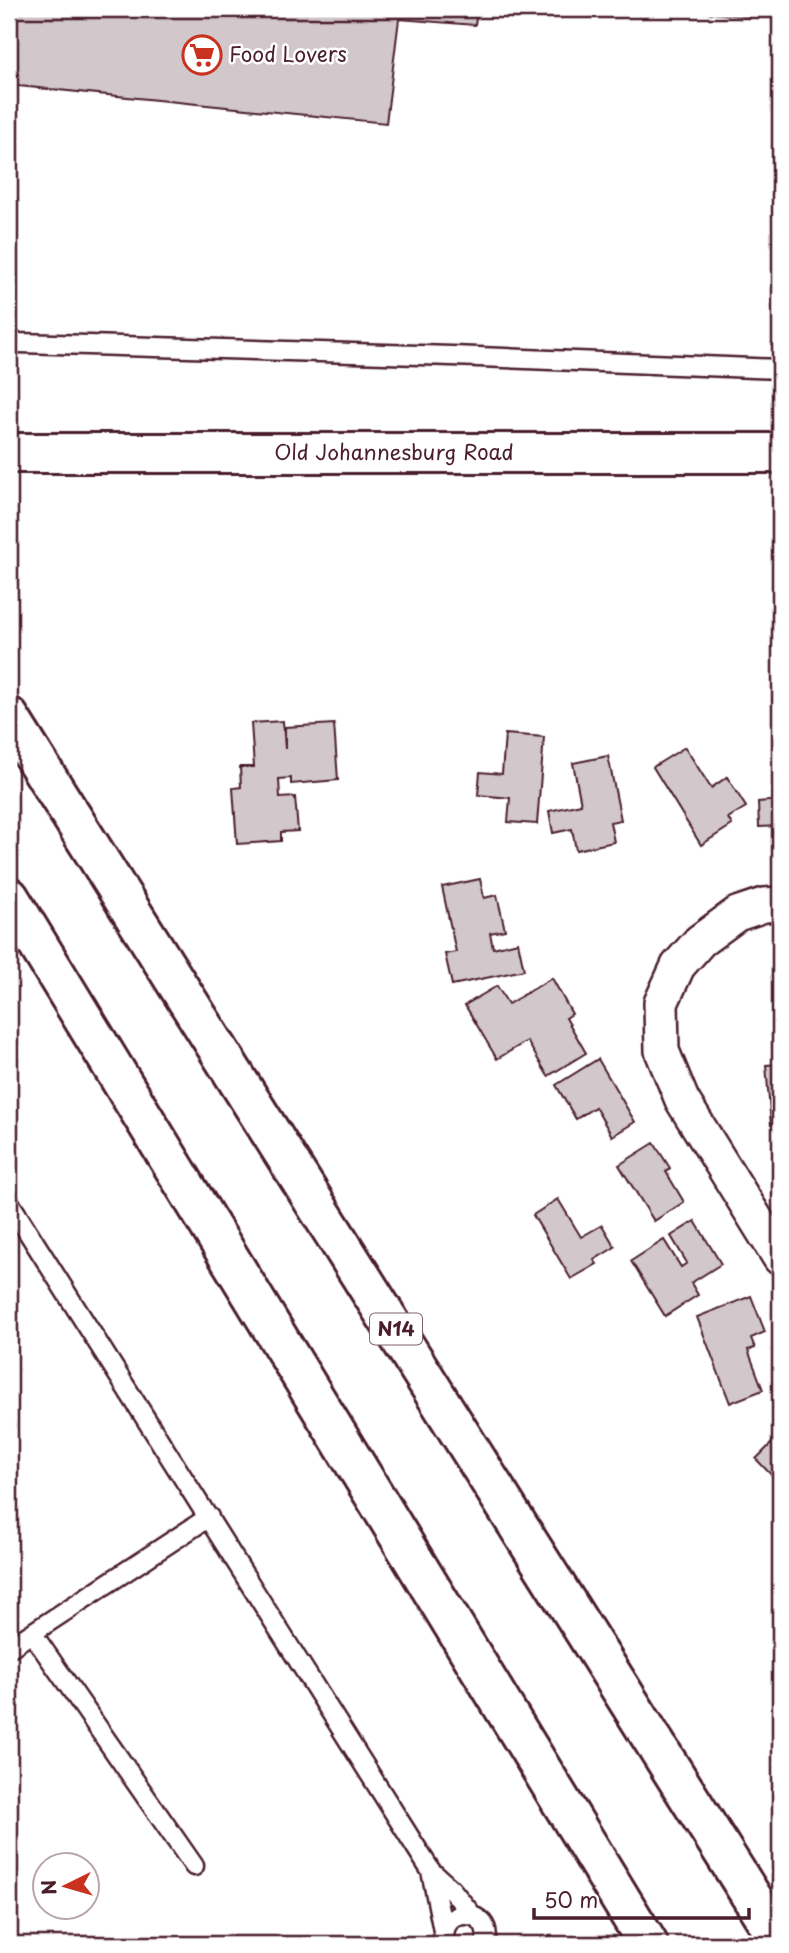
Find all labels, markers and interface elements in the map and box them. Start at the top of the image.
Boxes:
supermarket icon: Food Lovers [181,34,223,76]
place label: Food Lovers [229,37,347,69]
street label: Old Johannesburg Road [274,435,514,467]
road number: N14 [370,1314,422,1344]
north arrow [32,1852,102,1922]
scale bar [534,1876,749,1920]
text: N [33,1879,63,1896]
text: 50 m [544,1883,598,1915]

